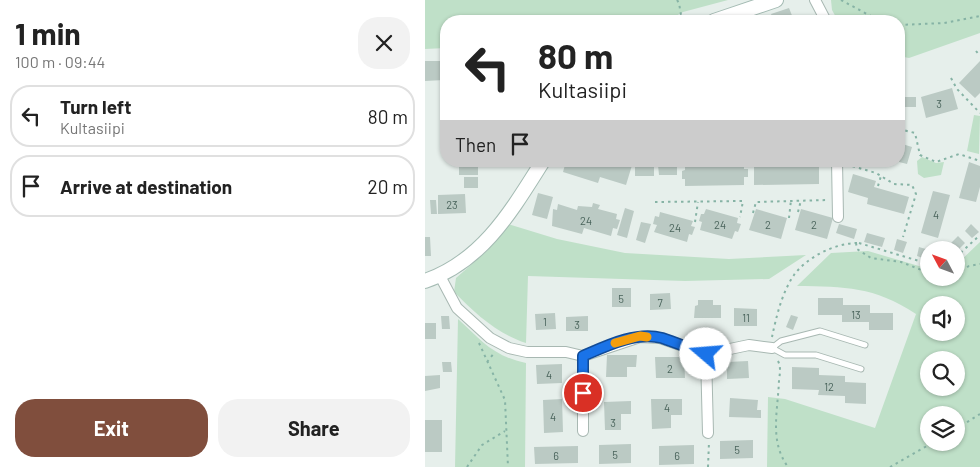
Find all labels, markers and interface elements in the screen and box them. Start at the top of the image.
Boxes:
text: 1 min [15,15,81,51]
button: close [358,17,410,69]
text: 80 m [538,34,613,76]
icon: left [455,35,520,100]
text: 100 m · 09:44 [15,52,105,71]
text: Kultasiipi [538,76,627,102]
text: Turn left [60,95,131,118]
house number: 3 [936,97,942,110]
icon: left [17,102,45,130]
text: 80 m [368,105,408,128]
text: Kultasiipi [60,118,125,137]
icon: arrive [506,130,534,158]
text: Then [455,133,496,156]
icon: arrive [17,172,45,200]
text: Arrive at destination [60,175,232,198]
text: 20 m [368,175,408,198]
house number: 23 [446,198,458,211]
house number: 4 [933,208,939,221]
house number: 24 [580,214,592,227]
house number: 24 [714,218,726,231]
house number: 2 [765,218,771,231]
house number: 2 [811,218,817,231]
house number: 24 [669,221,681,234]
north arrow [920,241,965,286]
map controls [920,241,965,451]
house number: 5 [618,292,624,305]
house number: 7 [657,296,663,309]
button: sound [920,296,965,341]
house number: 13 [851,308,861,321]
house number: 11 [742,311,750,324]
house number: 1 [543,315,547,328]
house number: 3 [574,318,580,331]
position arrow [679,327,731,379]
button: search [920,351,965,396]
house number: 2 [667,362,673,375]
house number: 4 [546,368,552,381]
pin [562,372,604,414]
icon: arrive [569,379,597,407]
house number: 12 [824,380,834,393]
button: Exit [15,399,208,457]
button: Share [218,399,410,457]
house number: 4 [664,401,670,414]
button: layers [920,406,965,451]
house number: 4 [550,410,556,423]
house number: 3 [610,416,616,429]
house number: 5 [734,443,740,456]
house number: 5 [612,448,618,461]
house number: 6 [553,449,559,462]
house number: 6 [674,449,680,462]

